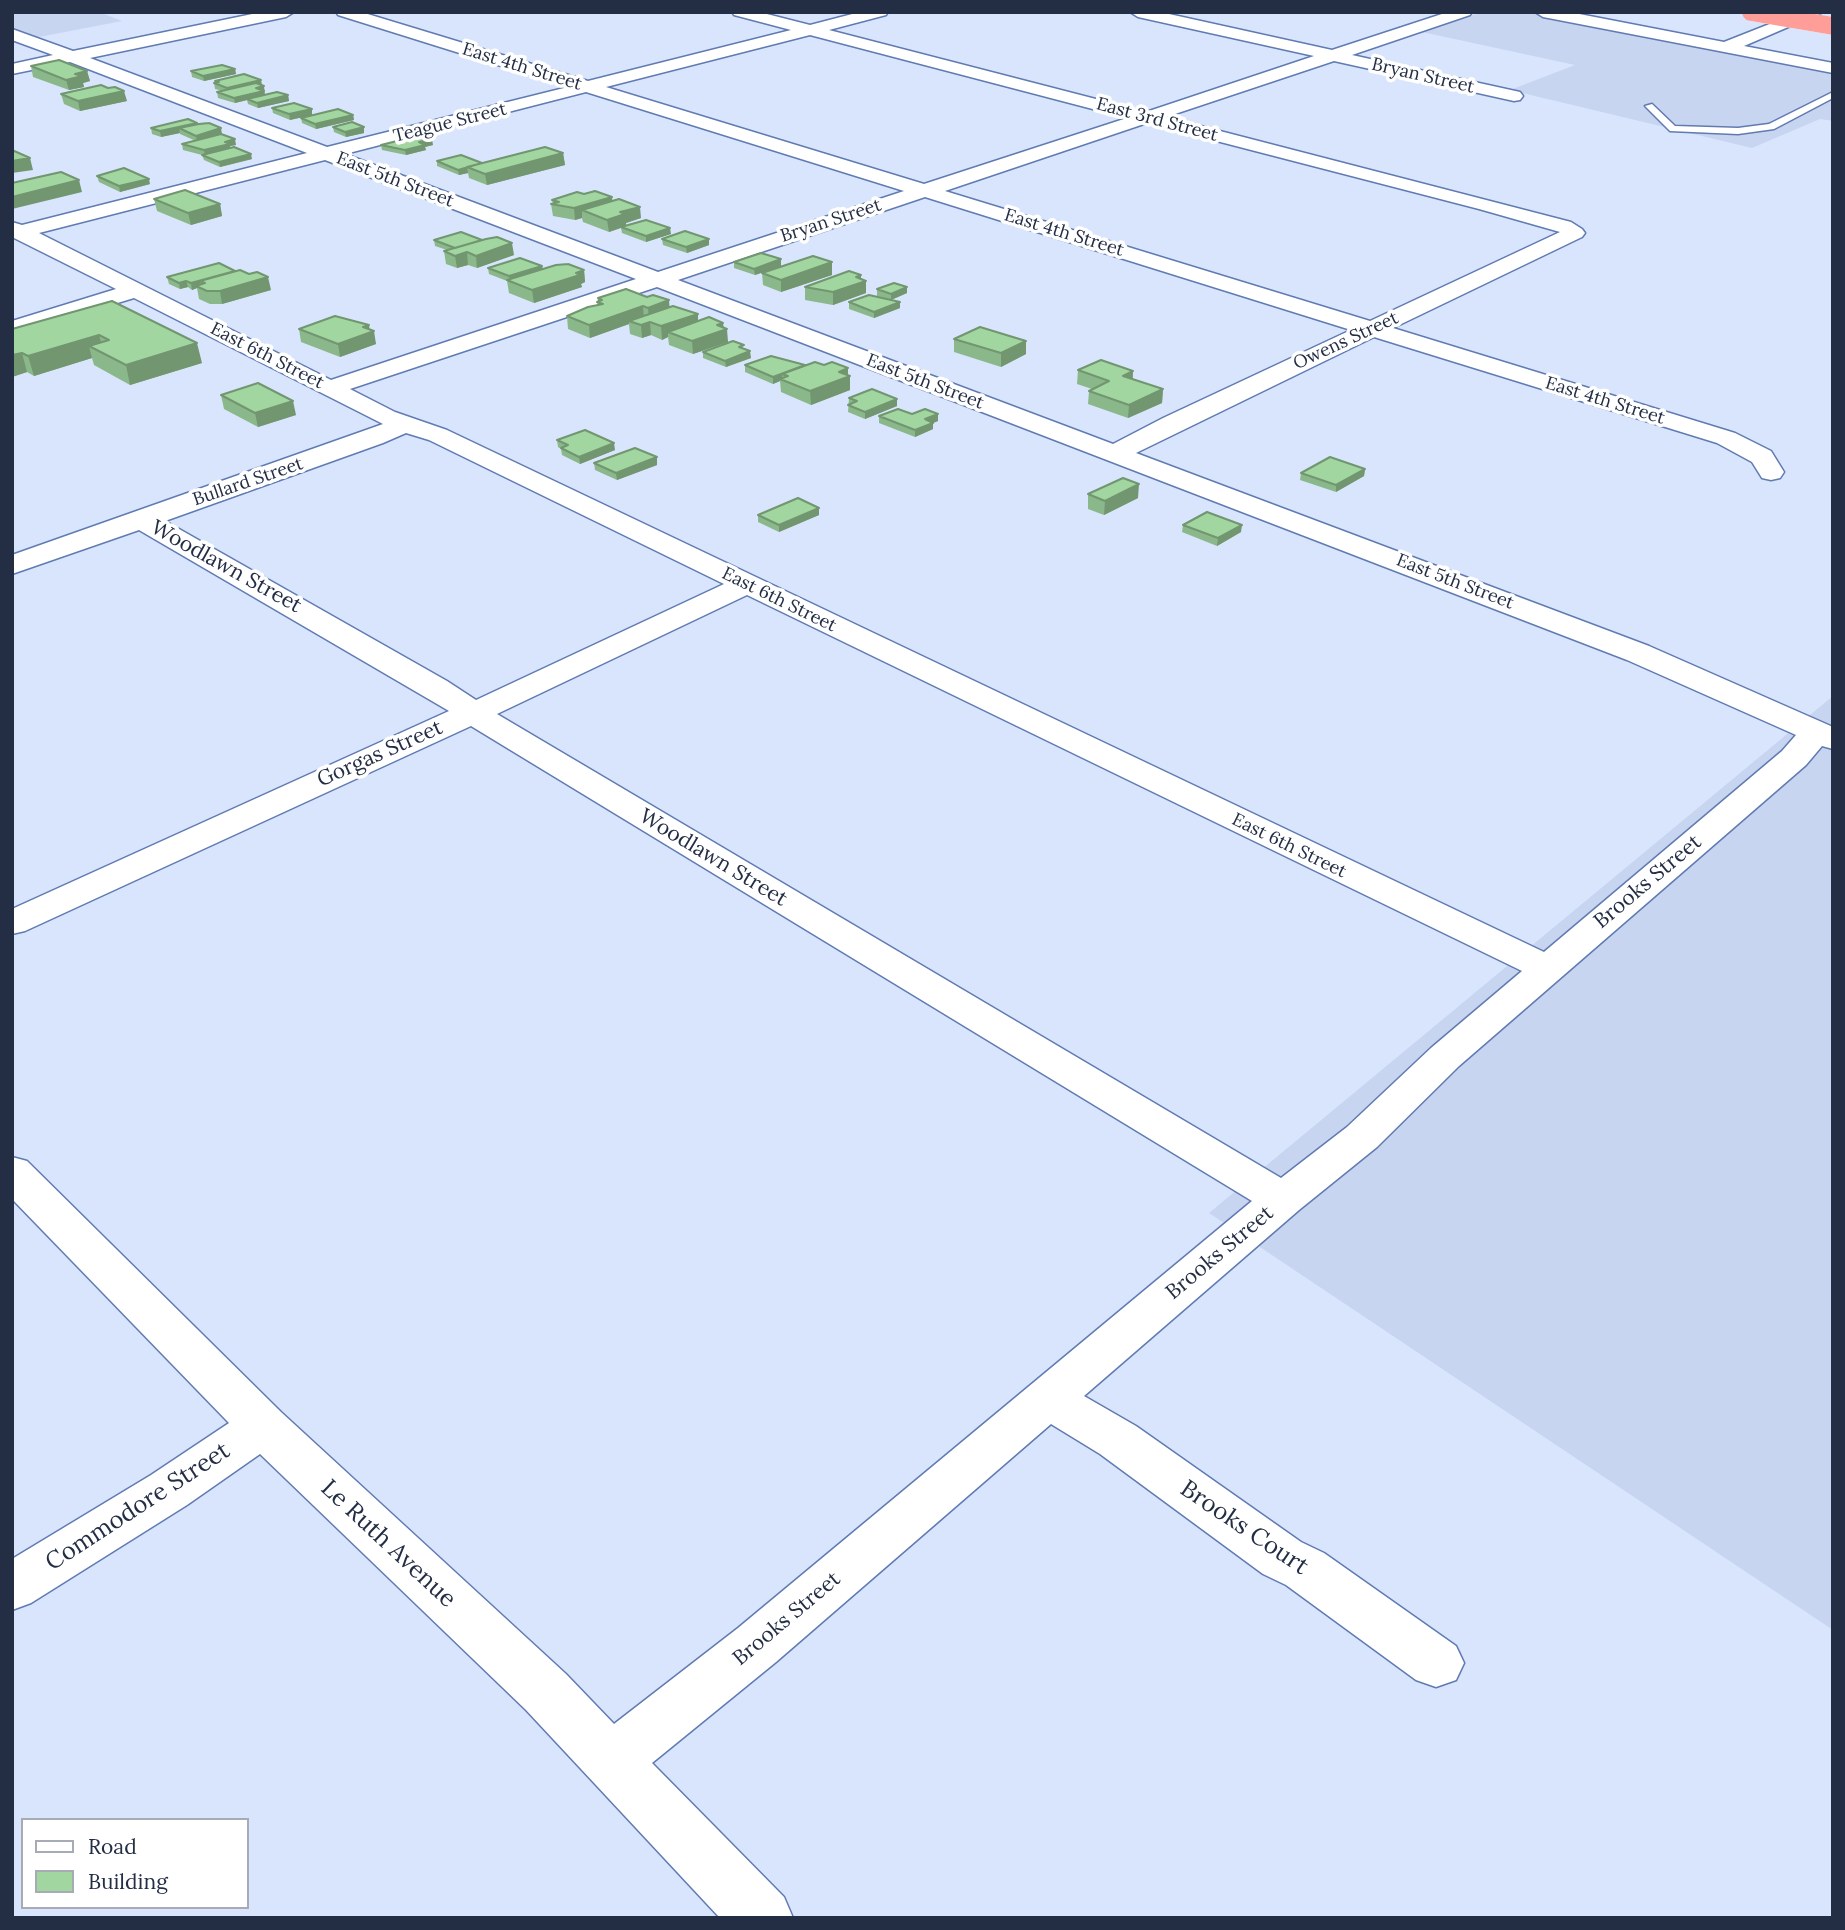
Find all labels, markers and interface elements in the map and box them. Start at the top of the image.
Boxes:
street label: East 4th Street [460,39,584,95]
street label: Bryan Street [1370,54,1476,98]
street label: East 3rd Street [1094,93,1220,147]
street label: Teague Street [391,99,509,147]
street label: East 5th Street [333,148,457,212]
street label: Bryan Street [778,195,884,247]
street label: East 4th Street [1002,205,1126,261]
street label: Owens Street [1290,307,1402,375]
street label: East 6th Street [207,318,327,394]
street label: East 5th Street [863,350,987,414]
street label: East 4th Street [1543,373,1667,429]
street label: Bullard Street [190,453,306,511]
street label: Woodlawn Street [146,515,306,619]
street label: East 5th Street [1393,550,1517,614]
street label: East 6th Street [718,563,840,637]
street label: Gorgas Street [313,715,447,793]
street label: Woodlawn Street [634,804,792,912]
street label: East 6th Street [1228,809,1350,883]
street label: Brooks Street [1589,830,1707,934]
street label: Brooks Street [1161,1201,1279,1305]
street label: Commodore Street [41,1437,235,1577]
street label: Le Ruth Avenue [315,1474,461,1614]
street label: Brooks Court [1174,1475,1314,1581]
street label: Brooks Street [728,1567,846,1671]
legend [21,1818,248,1909]
text: Road [88,1833,137,1860]
text: Building [88,1868,168,1895]

